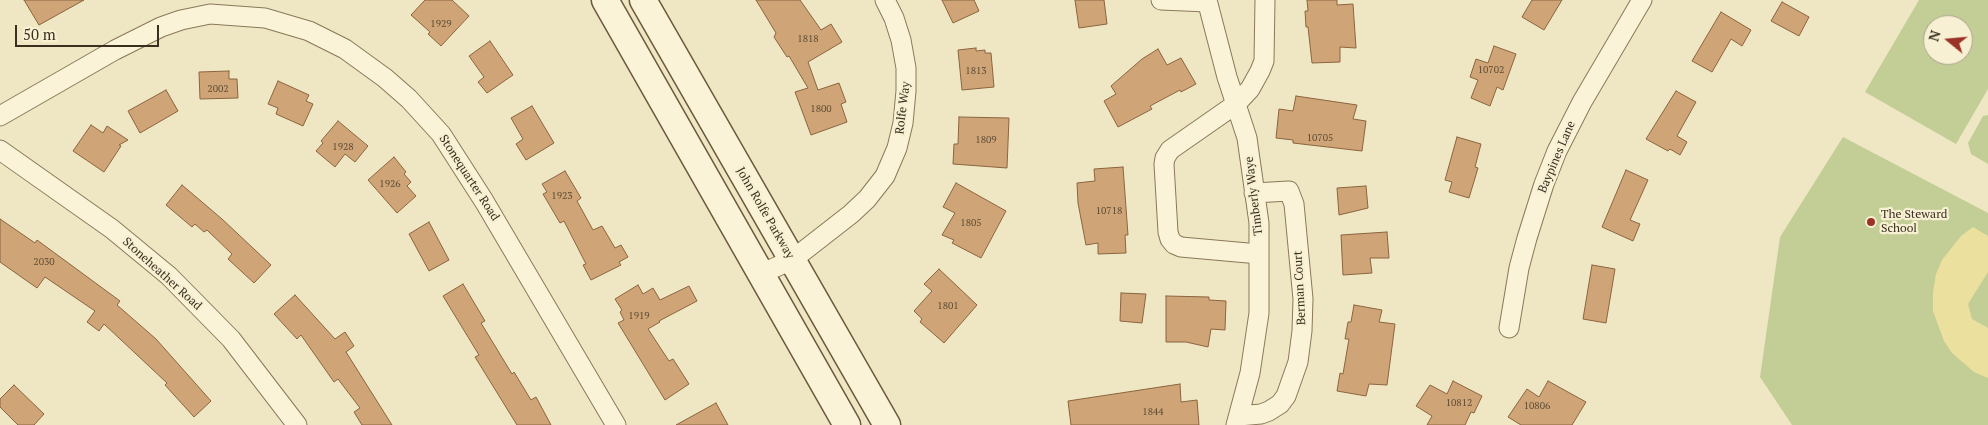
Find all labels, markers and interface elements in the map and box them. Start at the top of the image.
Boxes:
scale bar [18,15,161,47]
north arrow [1923,15,1973,65]
house number: 1929 [430,18,452,30]
text: 50 m [23,24,56,44]
text: N [1923,28,1945,44]
house number: 1818 [797,33,819,45]
house number: 10702 [1478,64,1504,76]
house number: 1813 [965,65,987,77]
street label: Rolfe Way [893,81,913,135]
house number: 2002 [207,83,229,95]
house number: 1800 [810,103,832,115]
street label: Baypines Lane [1535,119,1579,195]
street label: Stonequarter Road [436,132,502,224]
house number: 10705 [1307,132,1333,144]
house number: 1809 [975,134,997,146]
house number: 1928 [332,141,354,153]
street label: Timberly Waye [1242,156,1266,236]
street label: John Rolfe Parkway [733,165,797,261]
house number: 1926 [379,178,401,190]
house number: 1923 [551,190,573,202]
house number: 10718 [1096,205,1122,217]
place label: The Steward School [1881,208,1947,236]
marker: The Steward School [1865,216,1877,228]
house number: 1805 [960,217,982,229]
street label: Stoneheather Road [119,235,205,313]
street label: Berman Court [1291,250,1309,326]
house number: 2030 [33,256,55,268]
house number: 1801 [937,300,959,312]
house number: 1919 [628,310,650,322]
house number: 10812 [1446,397,1472,409]
house number: 10806 [1524,400,1550,412]
house number: 1844 [1142,406,1164,418]

